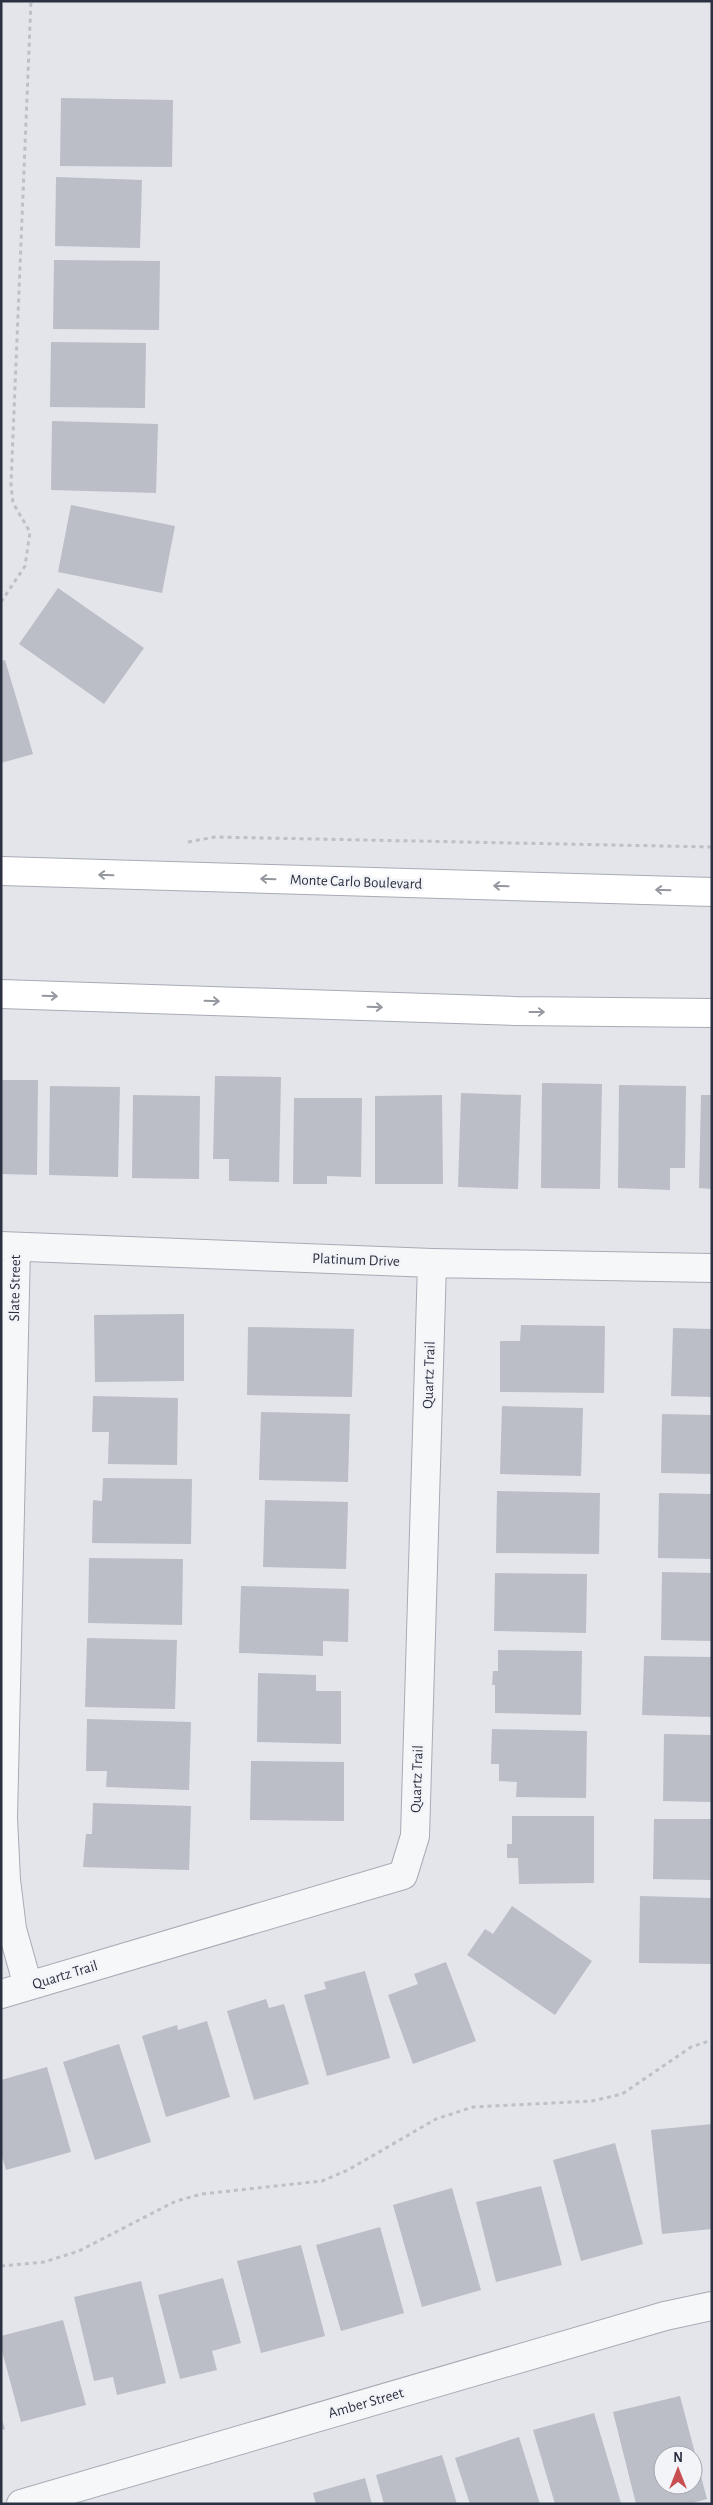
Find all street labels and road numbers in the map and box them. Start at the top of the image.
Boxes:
street label: Monte Carlo Boulevard [290,872,423,892]
street label: Platinum Drive [312,1251,400,1269]
street label: Slate Street [7,1254,23,1322]
street label: Quartz Trail [420,1341,438,1409]
street label: Quartz Trail [408,1745,426,1813]
street label: Quartz Trail [30,1958,100,1992]
street label: Amber Street [327,2385,406,2421]

